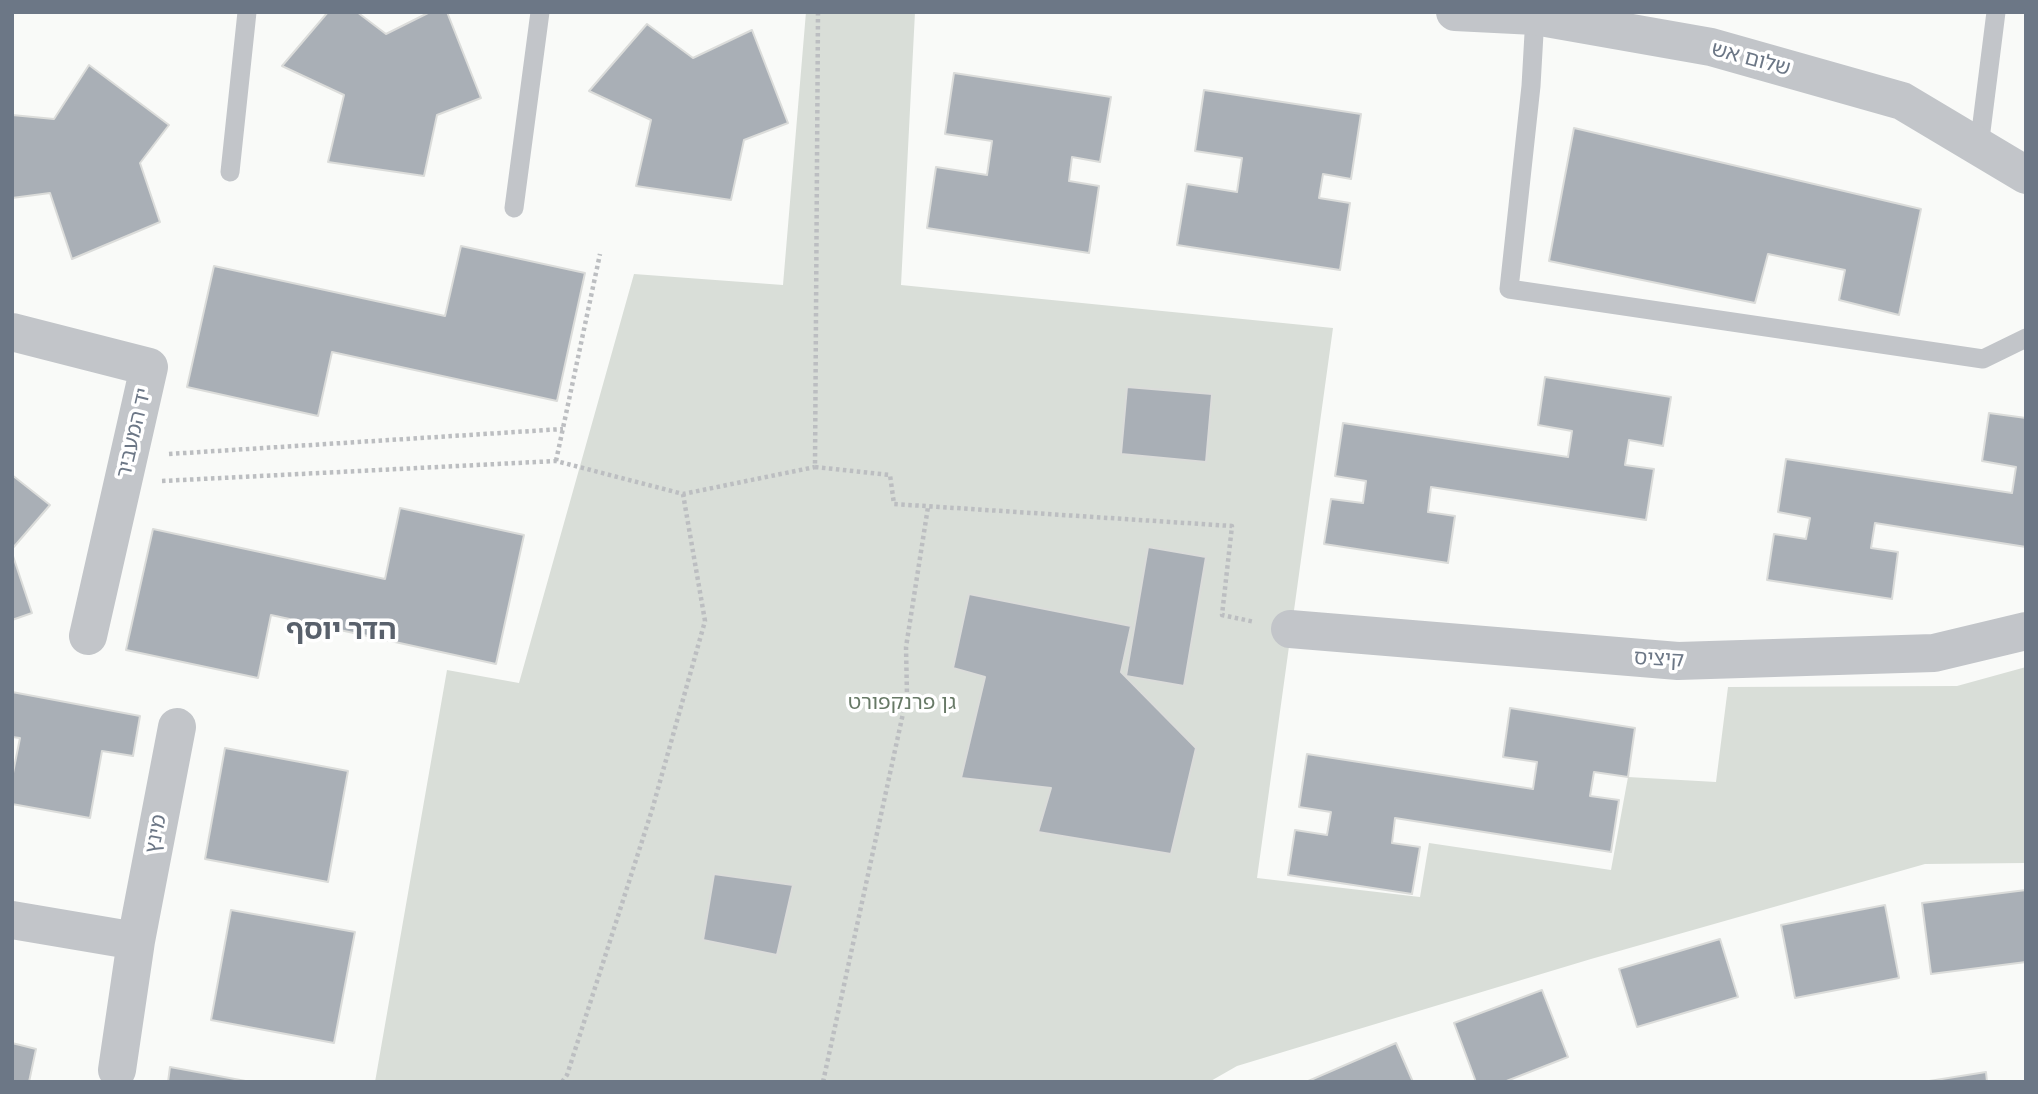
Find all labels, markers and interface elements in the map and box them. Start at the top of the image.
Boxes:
street label: שלום אש [1709,36,1793,82]
street label: יד המעביר [111,385,157,481]
district label: הדר יוסף [286,614,396,648]
street label: קיציס [1633,645,1685,673]
park label: גן פרנקפורט [848,690,956,716]
street label: מינץ [140,812,172,856]

